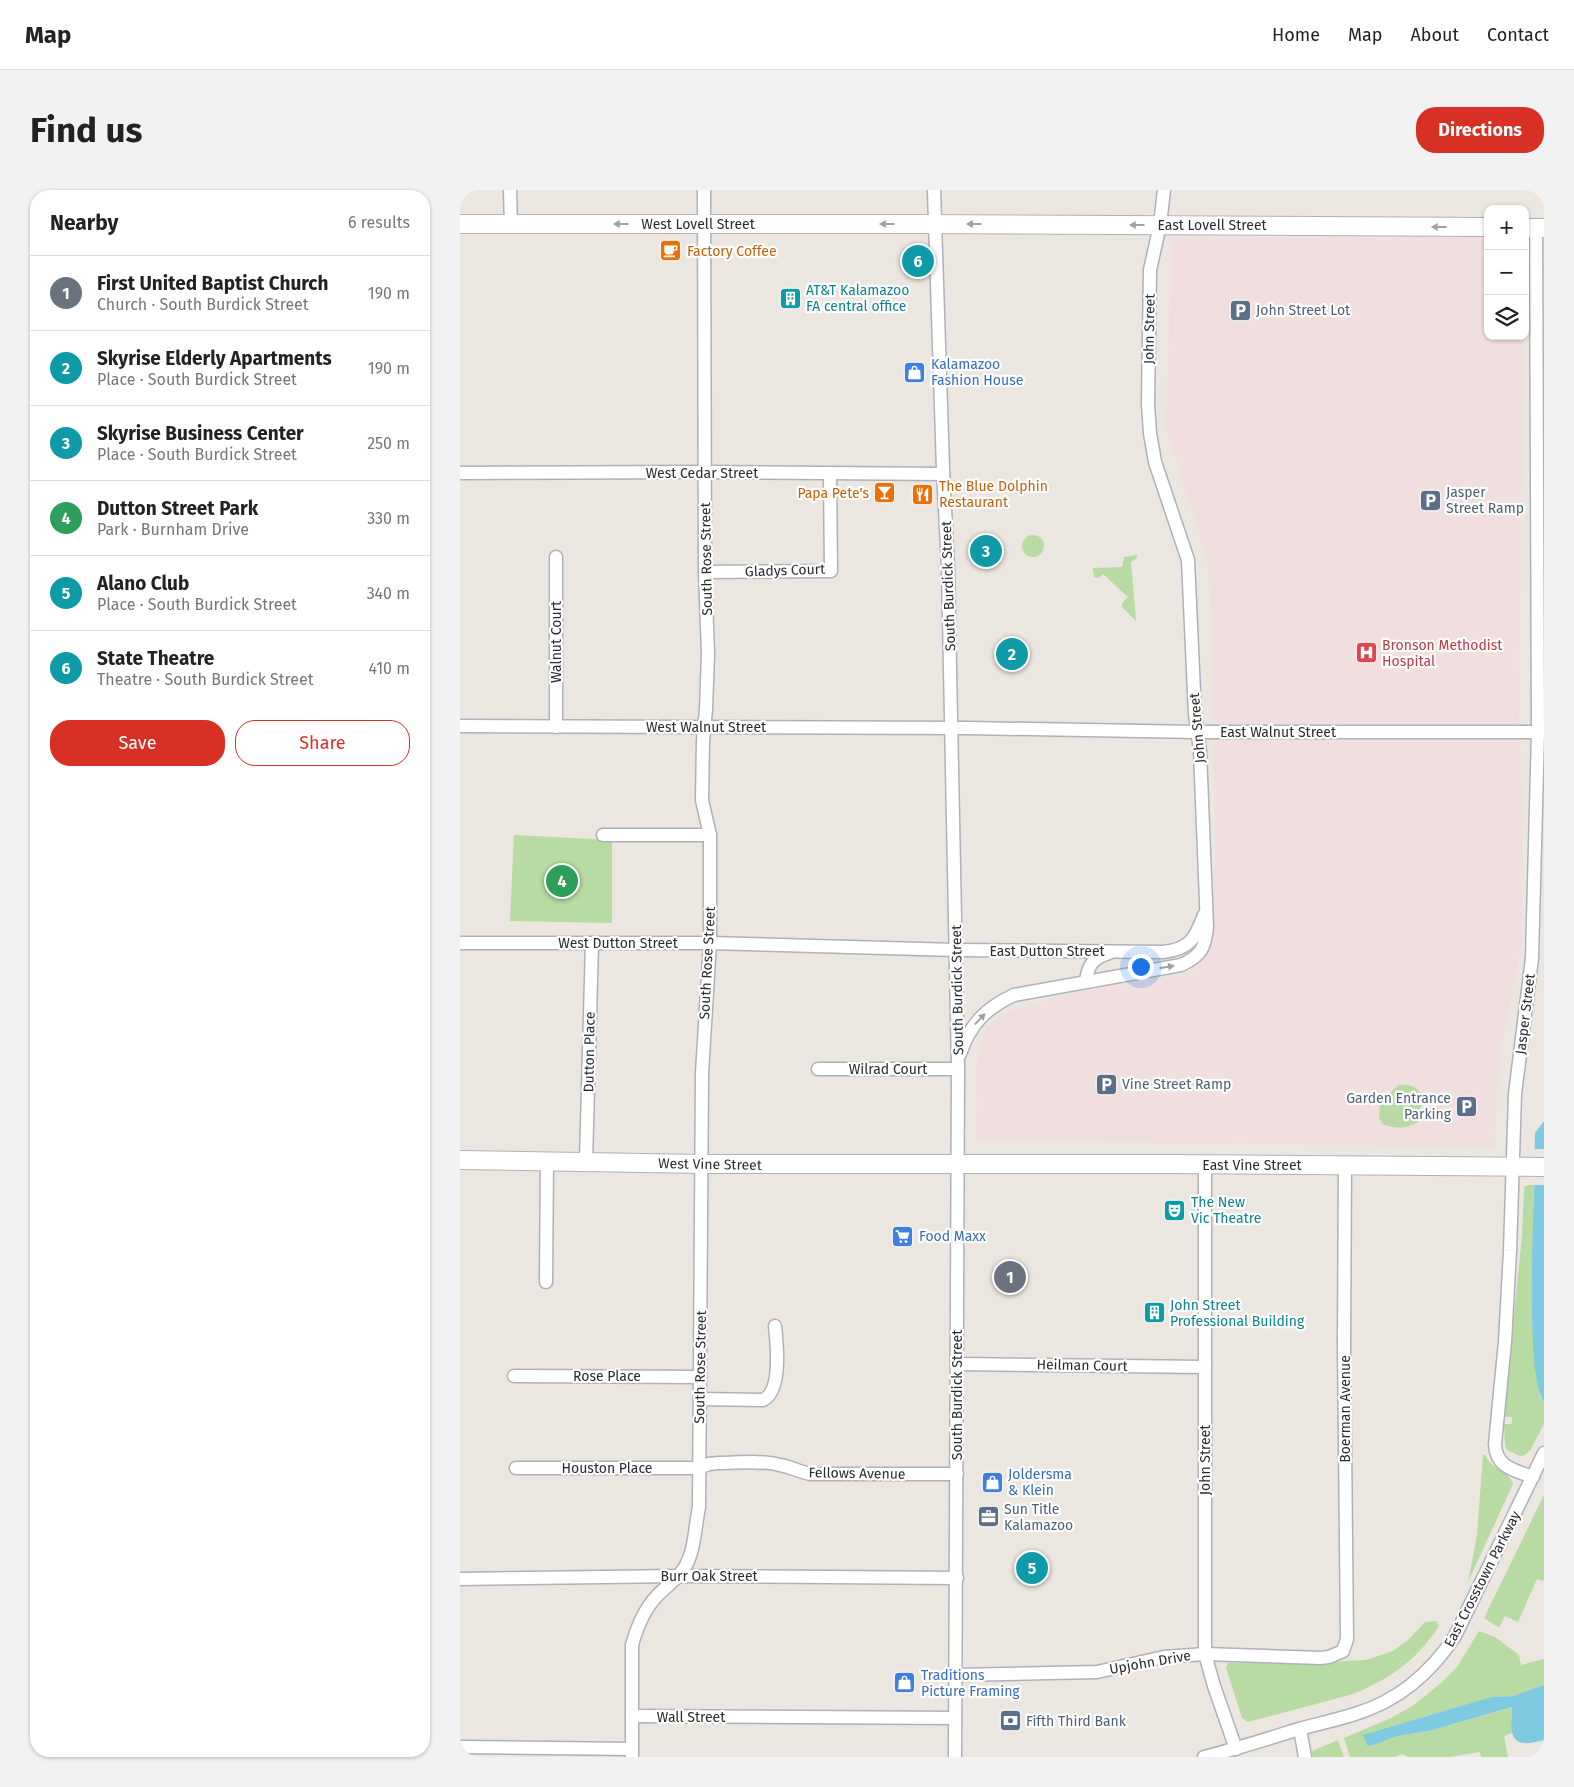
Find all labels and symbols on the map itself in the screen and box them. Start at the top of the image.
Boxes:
street label: West Lovell Street [641,216,756,233]
street label: East Lovell Street [1157,217,1268,234]
one-way arrow [613,220,629,228]
one-way arrow [878,220,894,228]
one-way arrow [966,220,982,228]
one-way arrow [1128,221,1144,229]
one-way arrow [1431,223,1447,231]
cafe icon: Factory Coffee [659,239,683,263]
pin: 6 [902,242,934,280]
place label: Factory Coffee [687,243,777,260]
place label: AT&T Kalamazoo FA central office [806,282,909,315]
building icon: AT&T Kalamazoo FA central office [778,286,802,310]
street label: John Street [1140,293,1159,364]
parking icon: John Street Lot [1228,298,1252,322]
place label: John Street Lot [1256,302,1351,319]
place label: Kalamazoo Fashion House [931,356,1023,389]
shop icon: Kalamazoo Fashion House [903,360,927,384]
street label: West Cedar Street [646,465,759,482]
place label: The Blue Dolphin Restaurant [939,478,1048,511]
bar icon: Papa Pete's [873,481,897,505]
restaurant icon: The Blue Dolphin Restaurant [911,482,935,506]
place label: Jasper Street Ramp [1446,484,1524,517]
place label: Papa Pete's [797,485,869,502]
parking icon: Jasper Street Ramp [1418,488,1442,512]
street label: South Rose Street [697,501,716,616]
street label: South Burdick Street [938,520,959,651]
pin: 3 [970,532,1002,570]
street label: Gladys Court [745,561,826,580]
street label: Walnut Court [548,600,565,683]
pin: 2 [996,635,1028,673]
place label: Bronson Methodist Hospital [1382,637,1503,670]
hospital icon: Bronson Methodist Hospital [1354,641,1378,665]
street label: John Street [1186,691,1209,764]
street label: West Walnut Street [646,719,767,736]
street label: East Walnut Street [1220,724,1337,741]
pin: 4 [546,862,578,900]
street label: South Rose Street [696,905,719,1020]
street label: South Burdick Street [948,924,967,1055]
street label: West Dutton Street [558,935,679,952]
street label: East Dutton Street [989,943,1106,960]
your location [1128,954,1154,980]
one-way arrow [1159,963,1175,971]
street label: Jasper Street [1512,972,1539,1055]
street label: Dutton Place [580,1011,599,1093]
one-way arrow [974,1013,986,1025]
street label: Wilrad Court [849,1061,928,1078]
parking icon: Vine Street Ramp [1094,1072,1118,1096]
place label: Vine Street Ramp [1122,1076,1231,1093]
place label: Garden Entrance Parking [1346,1090,1452,1123]
parking icon: Garden Entrance Parking [1455,1094,1479,1118]
street label: West Vine Street [658,1155,763,1174]
street label: East Vine Street [1202,1157,1303,1174]
place label: The New Vic Theatre [1191,1194,1261,1227]
theatre icon: The New Vic Theatre [1163,1198,1187,1222]
supermarket icon: Food Maxx [891,1224,915,1248]
place label: Food Maxx [919,1228,986,1245]
pin: 1 [994,1258,1026,1296]
place label: John Street Professional Building [1170,1297,1305,1330]
building icon: John Street Professional Building [1142,1301,1166,1325]
street label: South Rose Street [691,1309,710,1424]
street label: South Burdick Street [949,1329,966,1460]
street label: Boerman Avenue [1337,1355,1354,1463]
street label: Heilman Court [1036,1356,1129,1375]
street label: Rose Place [573,1368,641,1385]
street label: John Street [1197,1424,1214,1495]
street label: Houston Place [562,1460,653,1477]
street label: Fellows Avenue [808,1464,906,1483]
place label: Joldersma & Klein [1008,1466,1072,1499]
shop icon: Joldersma & Klein [980,1470,1004,1494]
place label: Sun Title Kalamazoo [1004,1501,1073,1534]
office icon: Sun Title Kalamazoo [976,1505,1000,1529]
street label: East Crosstown Parkway [1441,1508,1524,1650]
pin: 5 [1016,1549,1048,1587]
street label: Burr Oak Street [660,1568,759,1585]
street label: Upjohn Drive [1108,1647,1192,1678]
place label: Traditions Picture Framing [921,1667,1020,1700]
shop icon: Traditions Picture Framing [893,1671,917,1695]
street label: Wall Street [657,1709,726,1726]
bank icon: Fifth Third Bank [998,1709,1022,1733]
place label: Fifth Third Bank [1026,1713,1127,1730]

